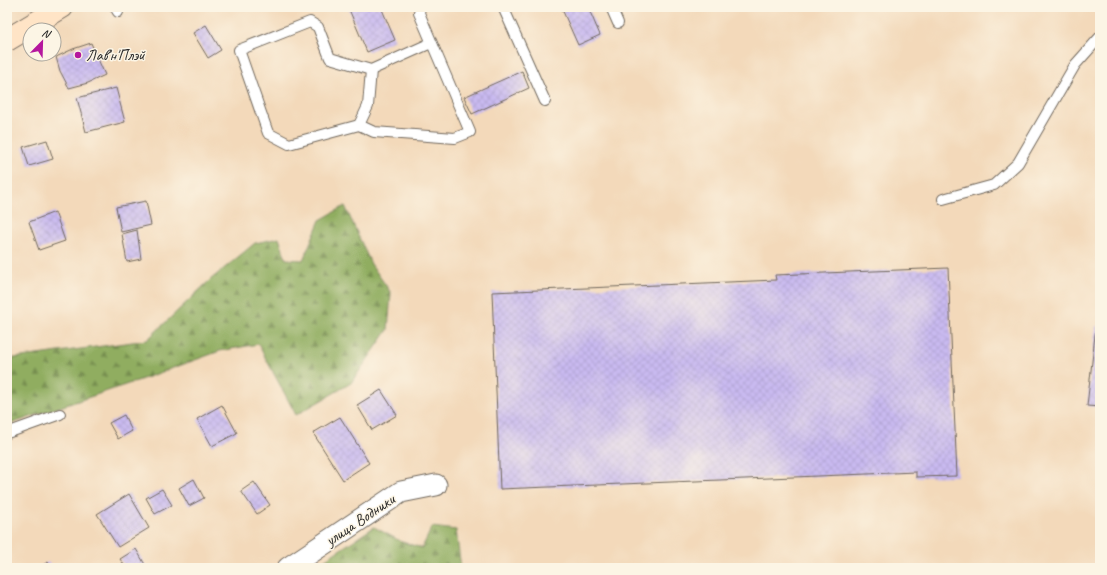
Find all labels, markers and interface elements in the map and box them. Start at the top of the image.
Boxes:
north arrow [22,22,62,62]
text: N [40,25,54,41]
place label: Лав'н'Плэй [86,45,146,65]
marker: Лав'н'Плэй [73,50,83,60]
street label: улица Водники [321,489,400,551]

